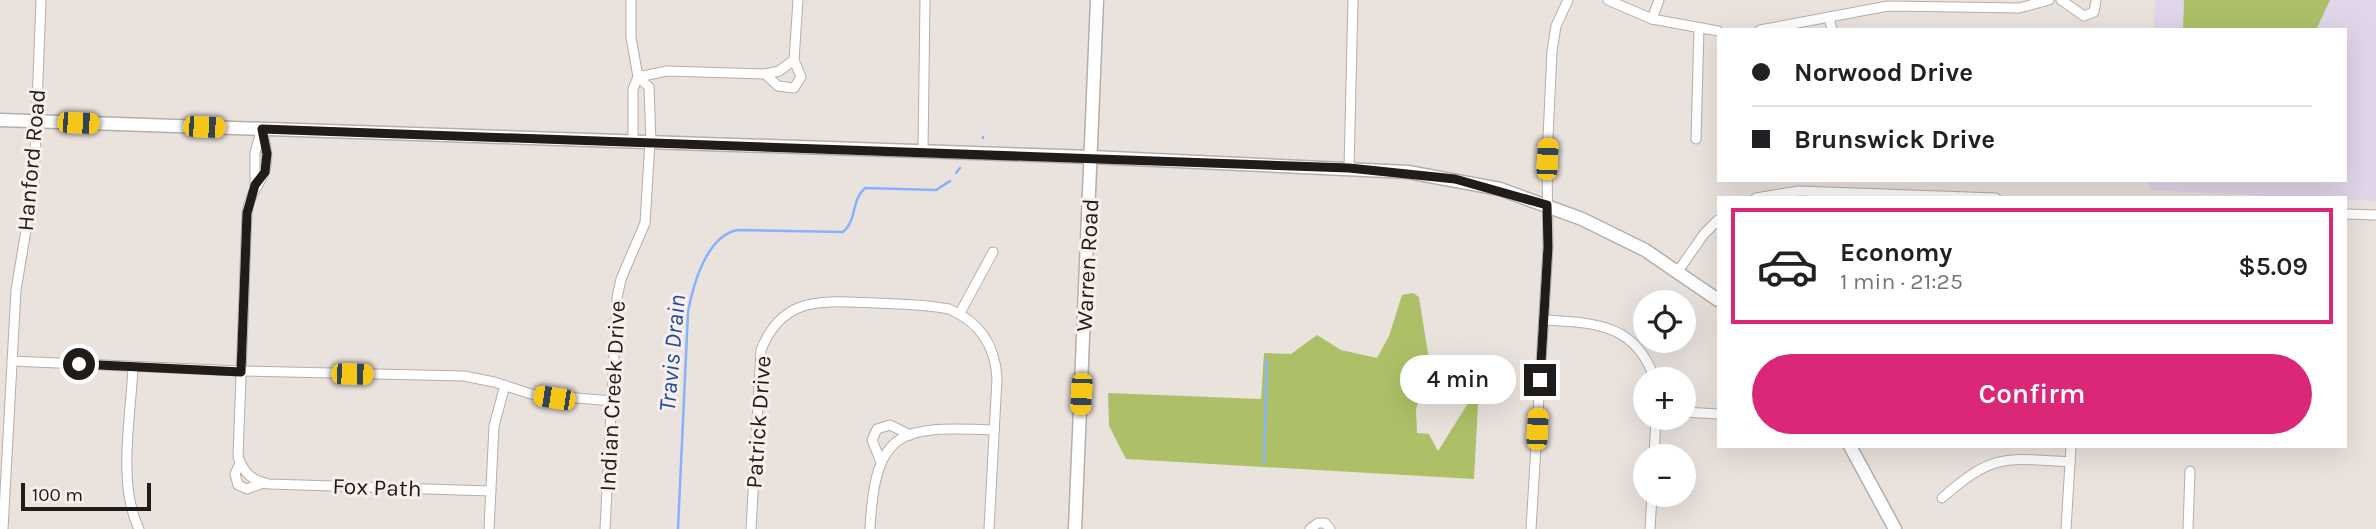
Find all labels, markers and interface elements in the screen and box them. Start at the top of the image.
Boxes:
text: Norwood Drive [1794,57,1973,88]
street label: Hanford Road [12,88,51,232]
car [57,112,100,134]
car [183,116,226,138]
text: Brunswick Drive [1794,124,1995,155]
car [1536,137,1559,181]
street label: Warren Road [1071,198,1104,332]
icon: car [1756,235,1819,298]
text: Economy [1840,237,1952,268]
text: $5.09 [2238,251,2308,282]
text: 1 min · 21:25 [1840,268,1963,295]
map controls [1633,290,1696,507]
button: locate [1633,290,1696,353]
water label: Travis Drain [653,293,691,413]
street label: Indian Creek Drive [594,300,631,492]
route start [63,348,95,380]
button: Confirm [1752,354,2312,434]
street label: Patrick Drive [740,355,777,489]
callout: 4 min [1400,356,1516,404]
car [331,363,374,385]
route end [1524,364,1556,396]
text: 4 min [1427,366,1489,393]
button: + [1633,367,1696,430]
car [1070,372,1093,416]
car [532,384,577,412]
car [1526,407,1549,451]
button: − [1633,444,1696,507]
street label: Fox Path [332,472,422,503]
scale bar [21,480,150,512]
text: 100 m [32,484,83,506]

